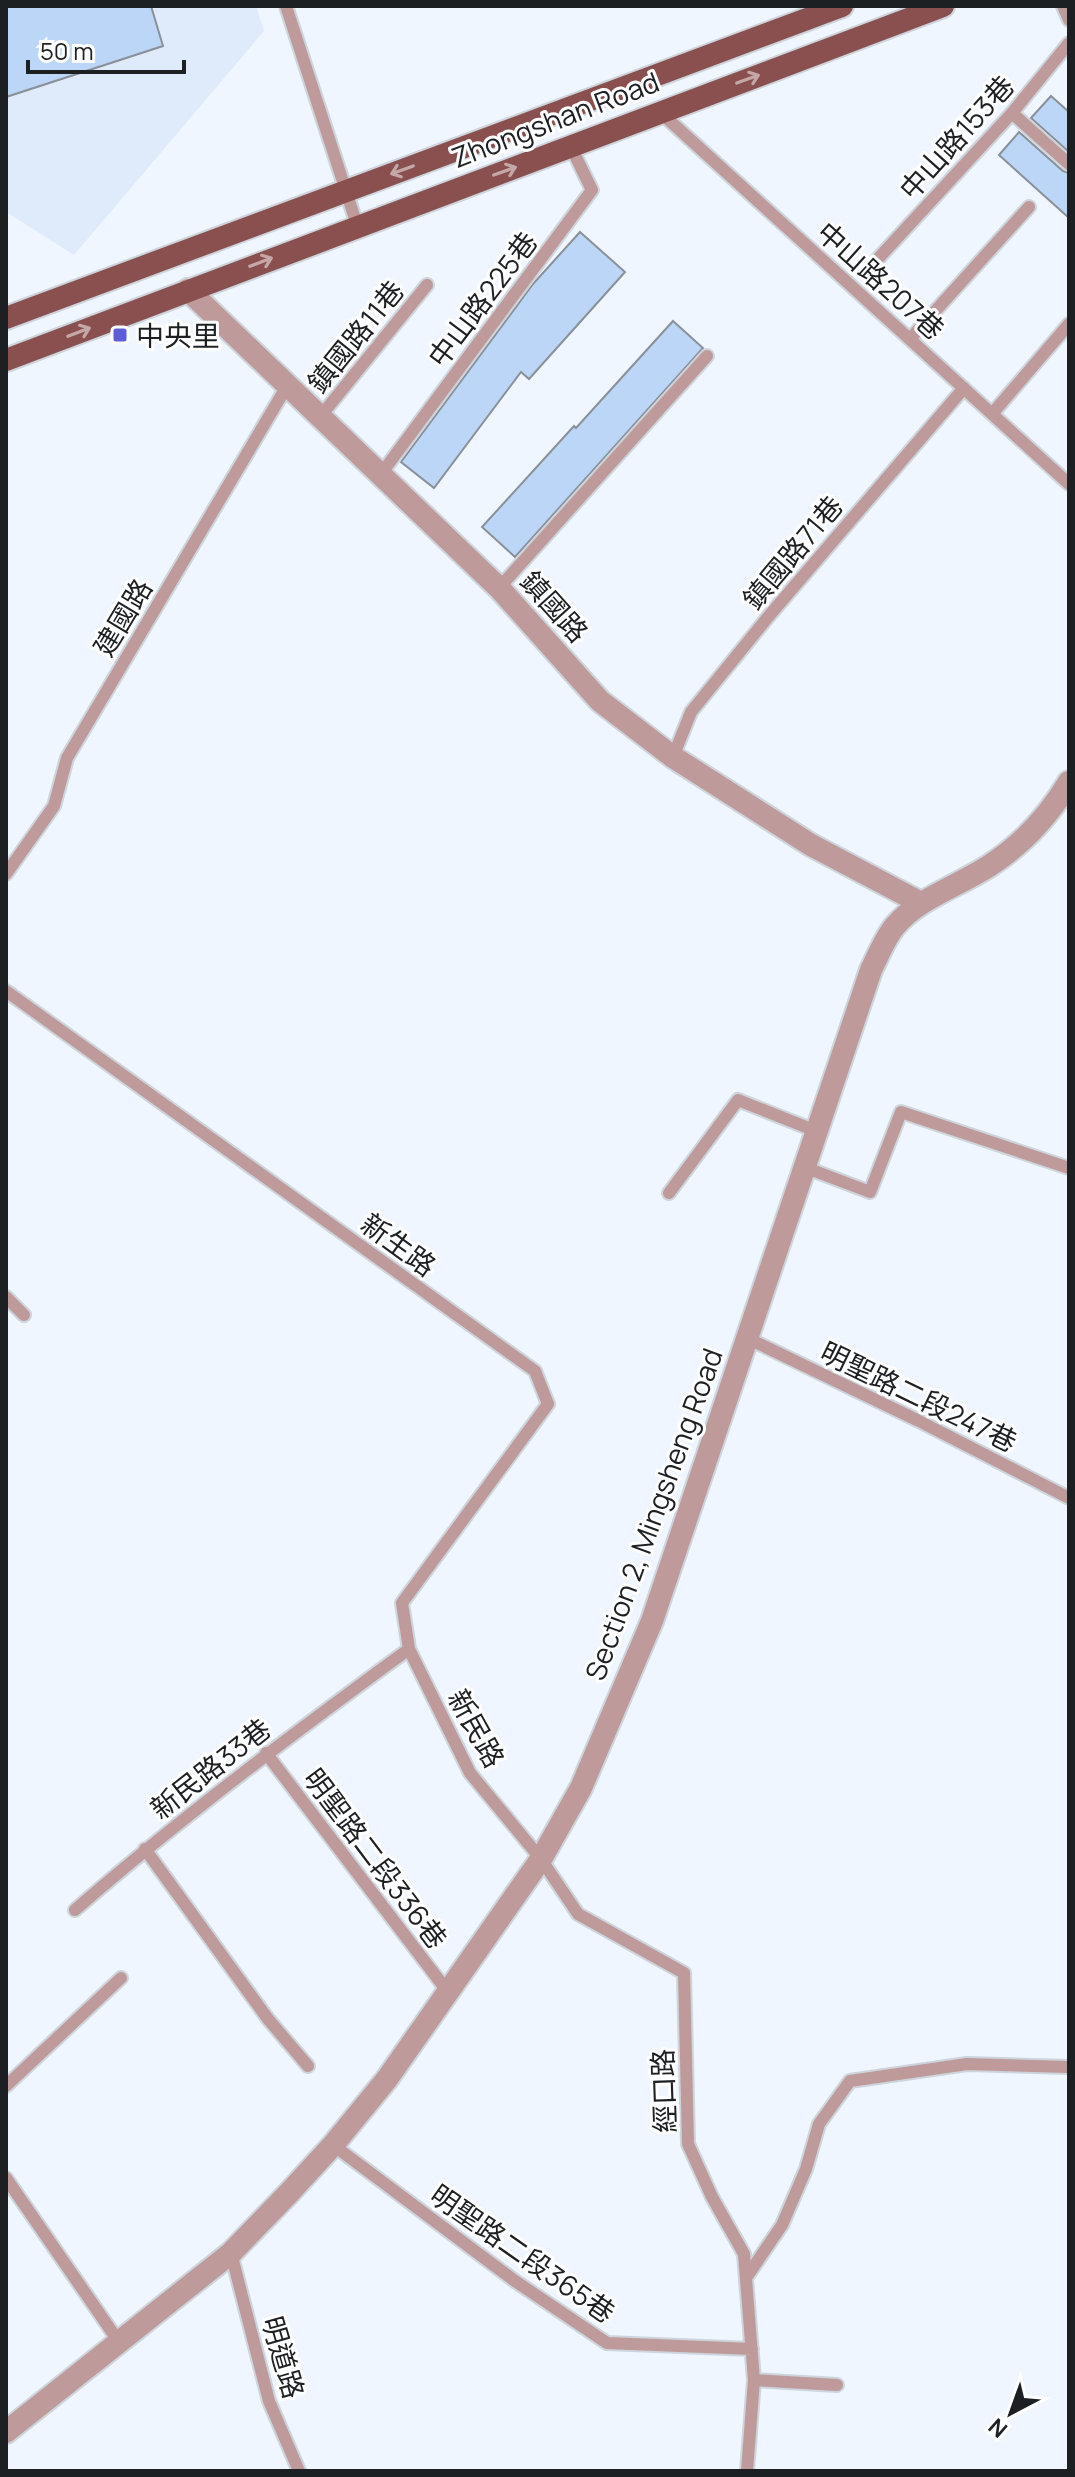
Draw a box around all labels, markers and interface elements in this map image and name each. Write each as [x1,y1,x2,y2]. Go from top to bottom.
scale bar [28,24,184,74]
text: 50 m [40,34,94,67]
street label: Zhongshan Road [446,62,664,176]
street label: 中山路153巷 [890,67,1022,207]
one-way arrow [735,71,760,85]
one-way arrow [492,163,517,177]
one-way arrow [390,164,414,178]
street label: 中山路207巷 [809,213,953,347]
street label: 中山路225巷 [419,224,545,374]
one-way arrow [248,254,273,268]
street label: 鎮國路11巷 [298,272,412,400]
place label: 中央里 [136,316,220,354]
one-way arrow [66,324,91,338]
marker: 中央里 [111,326,129,344]
street label: 鎮國路71巷 [733,487,851,617]
street label: 鎮國路 [513,562,597,650]
street label: 建國路 [84,571,160,663]
street label: 新生路 [354,1204,444,1284]
street label: 明聖路二段247巷 [815,1332,1023,1460]
street label: Section 2, Mingsheng Road [575,1343,731,1685]
street label: 新民路 [440,1682,514,1774]
street label: 新民路33巷 [142,1709,278,1827]
street label: 明聖路二段336巷 [296,1760,456,1956]
street label: 經口路 [643,2048,683,2134]
street label: 明聖路二段365巷 [423,2175,623,2331]
street label: 明道路 [254,2311,314,2403]
north arrow [971,2373,1051,2453]
text: N [982,2412,1014,2445]

